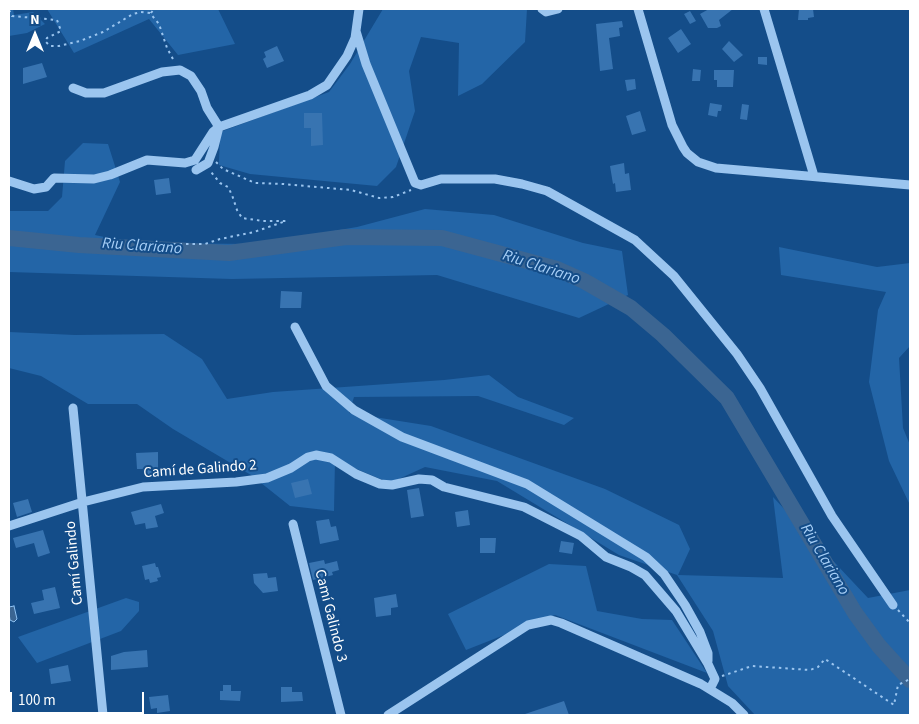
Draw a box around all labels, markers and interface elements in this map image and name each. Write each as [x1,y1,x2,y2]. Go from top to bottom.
north arrow [10,10,60,60]
text: N [30,10,40,30]
water label: Riu Clariano [101,235,183,259]
water label: Riu Clariano [500,247,582,289]
street label: Camí de Galindo 2 [143,457,257,483]
street label: Camí Galindo [62,520,88,606]
water label: Riu Clariano [795,521,853,599]
street label: Camí Galindo 3 [310,568,350,664]
scale bar [12,682,146,714]
text: 100 m [18,690,56,711]

